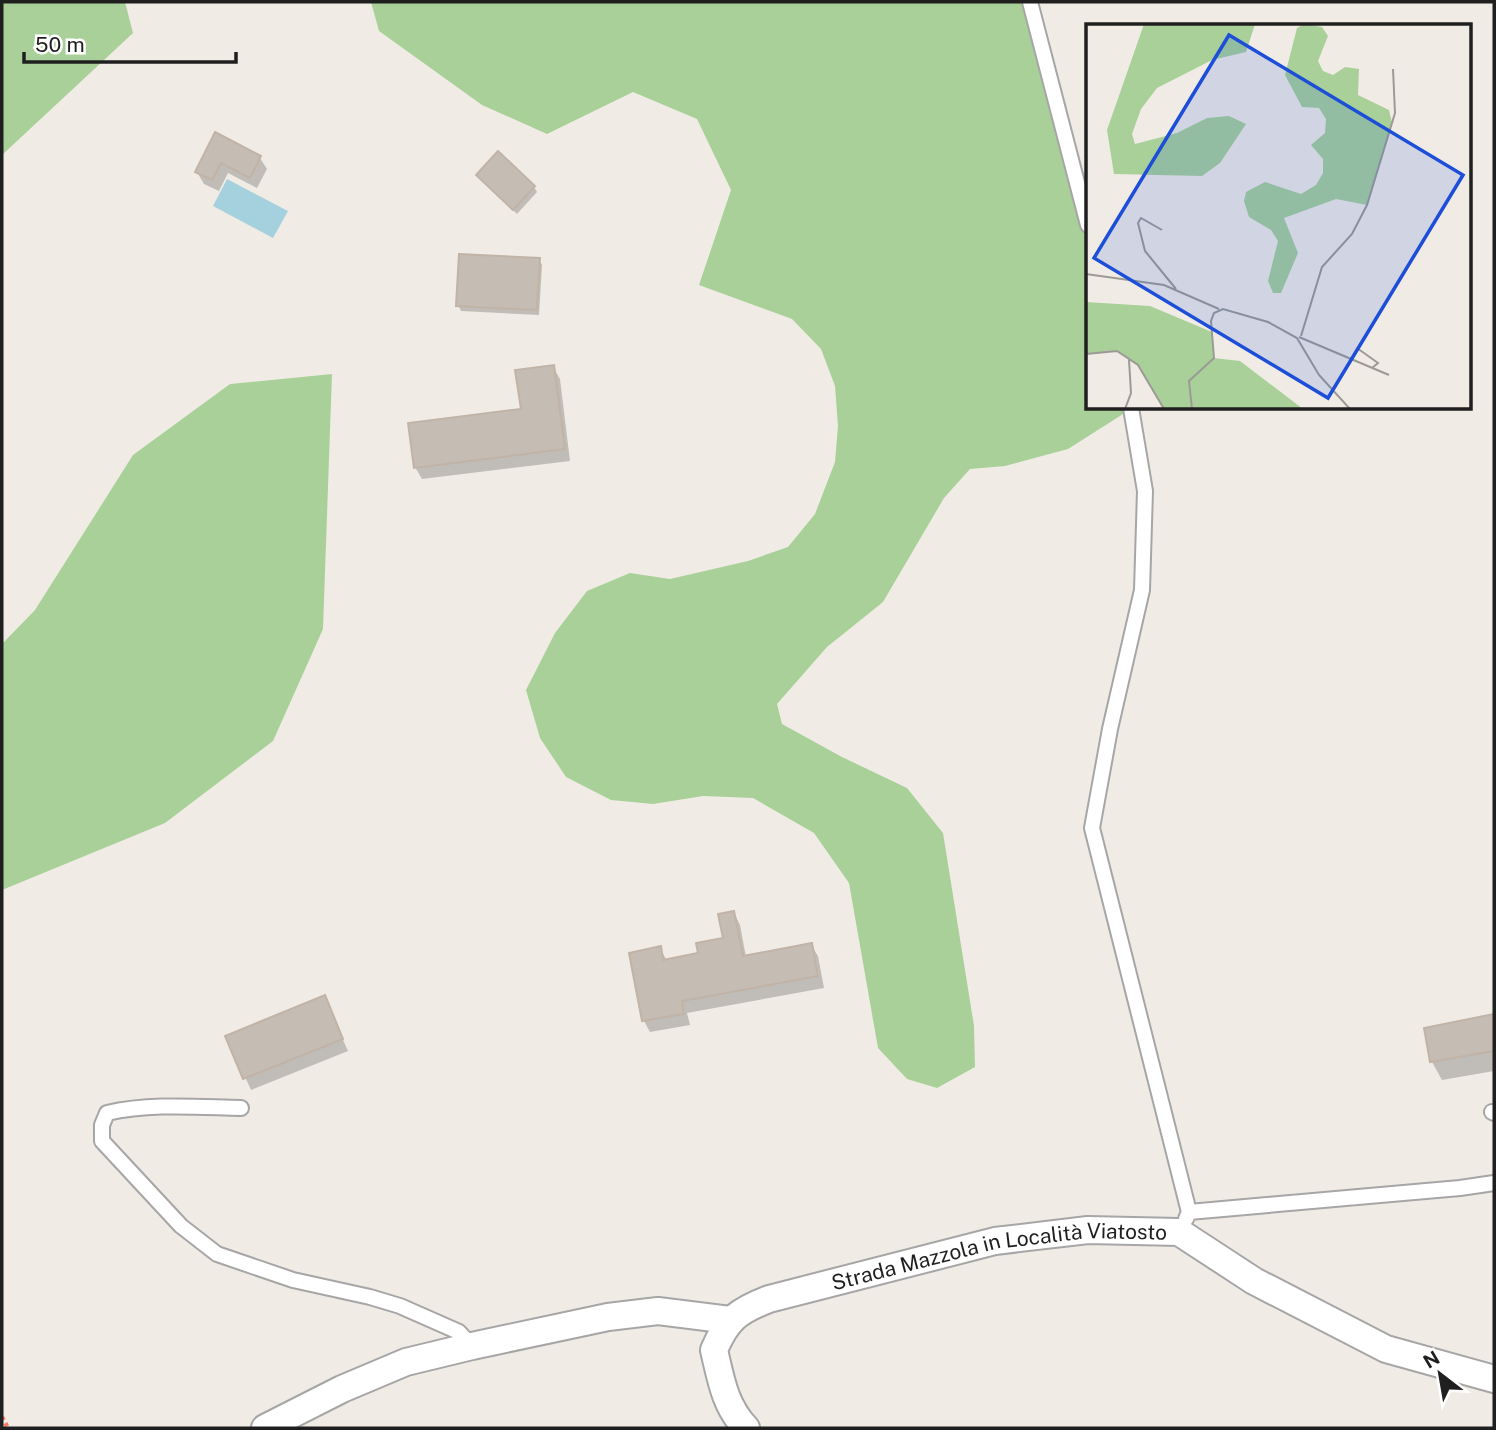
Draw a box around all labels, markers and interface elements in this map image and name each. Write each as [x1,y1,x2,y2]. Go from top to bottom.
scale bar [24,21,236,65]
inset map [1086,24,1472,410]
text: 50 m [35,32,85,57]
street label: Strada Mazzola in Località Viatosto [829,1217,1167,1295]
north arrow [1405,1339,1475,1409]
text: N [1419,1346,1443,1373]

